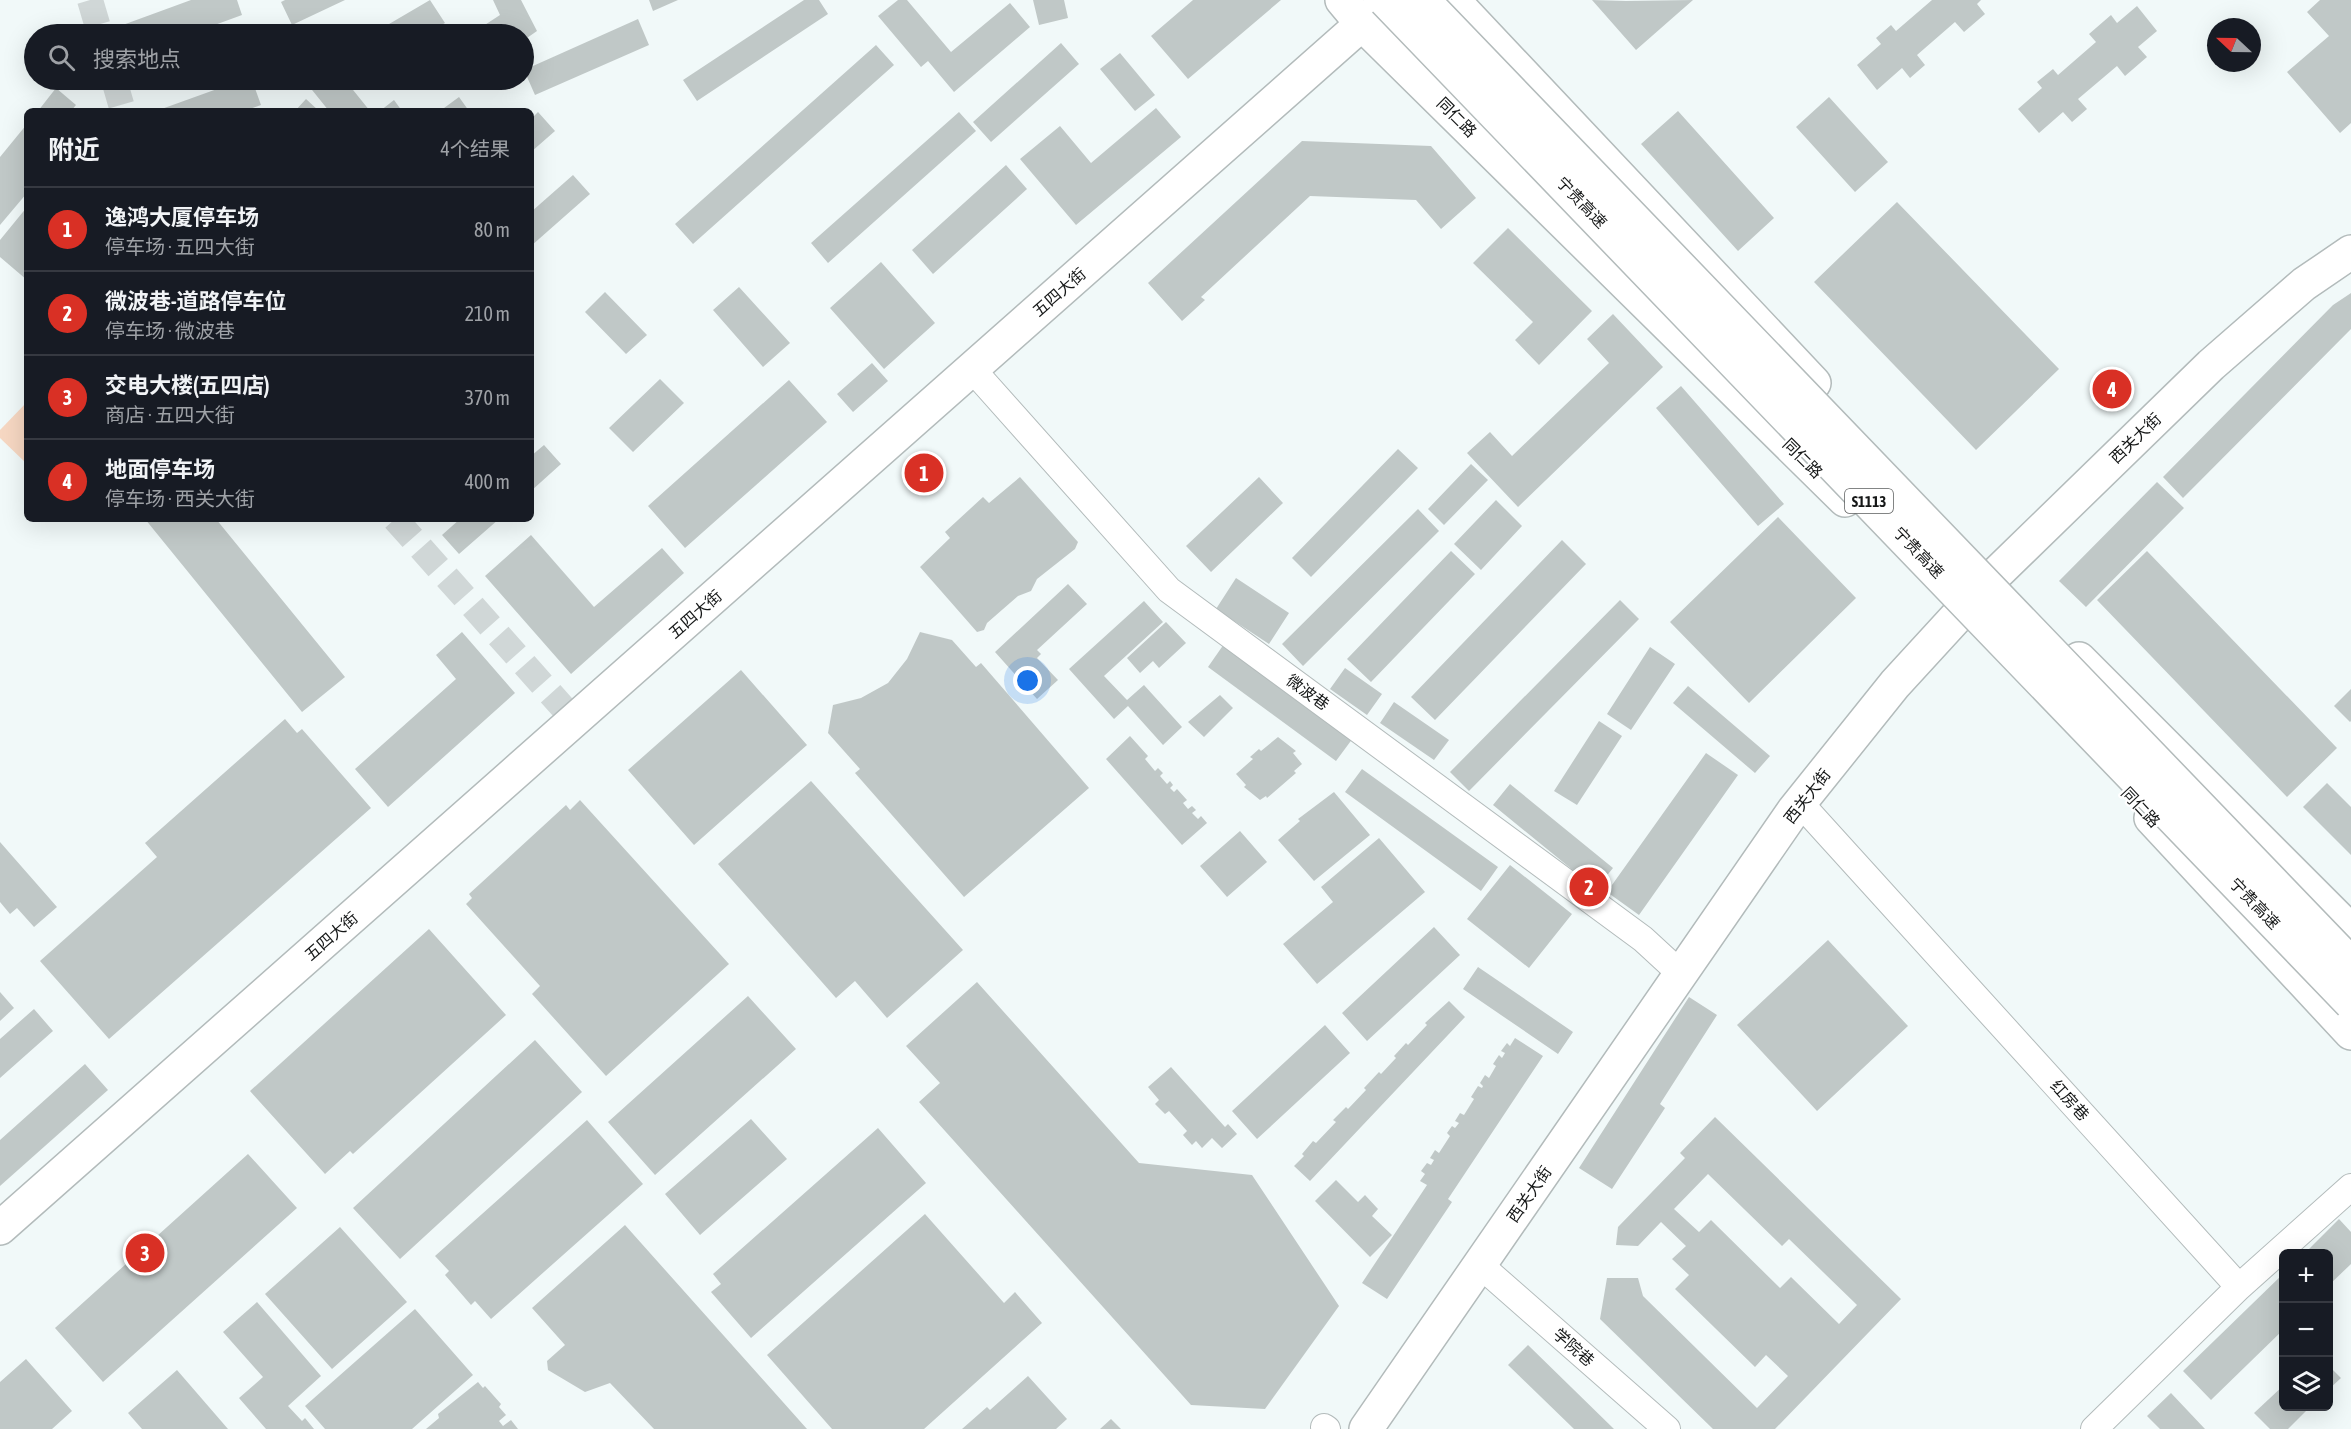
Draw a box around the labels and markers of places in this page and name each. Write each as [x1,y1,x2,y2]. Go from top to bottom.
pin: 4 [2092,366,2132,412]
pin: 1 [904,450,944,496]
pin: 2 [1570,864,1608,910]
pin: 3 [126,1230,164,1276]

